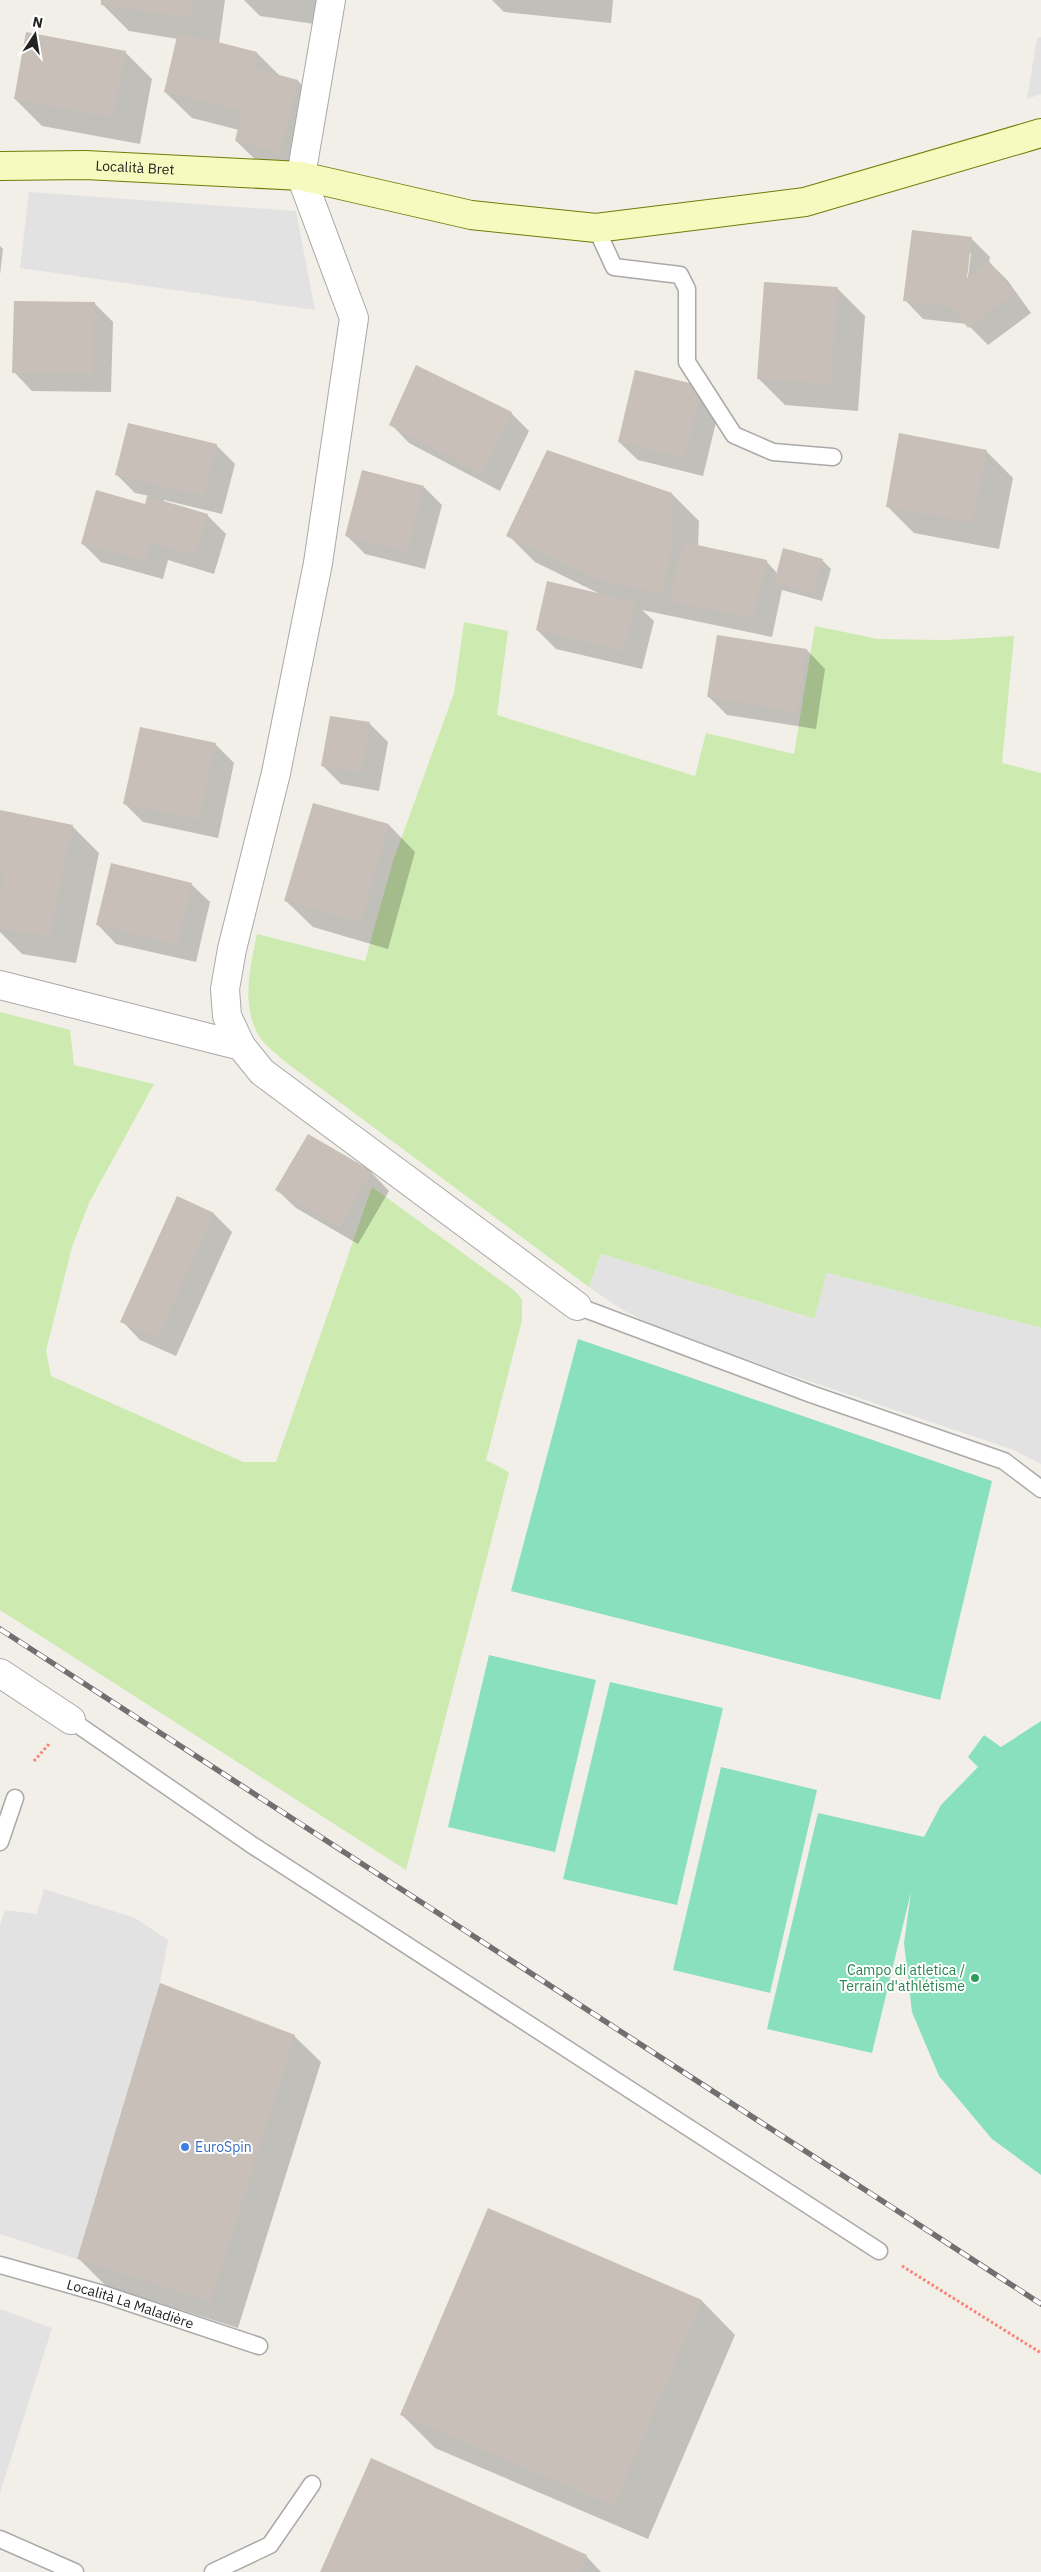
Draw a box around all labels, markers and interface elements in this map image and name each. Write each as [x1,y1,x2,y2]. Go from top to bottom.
north arrow [10,10,60,60]
text: N [31,12,45,32]
street label: Località Bret [95,157,175,179]
place label: Campo di atletica / Terrain d'athlétisme [839,1961,965,1995]
marker: Campo di atletica / Terrain d'athlétisme [969,1972,981,1984]
place label: EuroSpin [195,2138,252,2156]
marker: EuroSpin [179,2141,191,2153]
street label: Località La Maladière [65,2275,196,2333]

